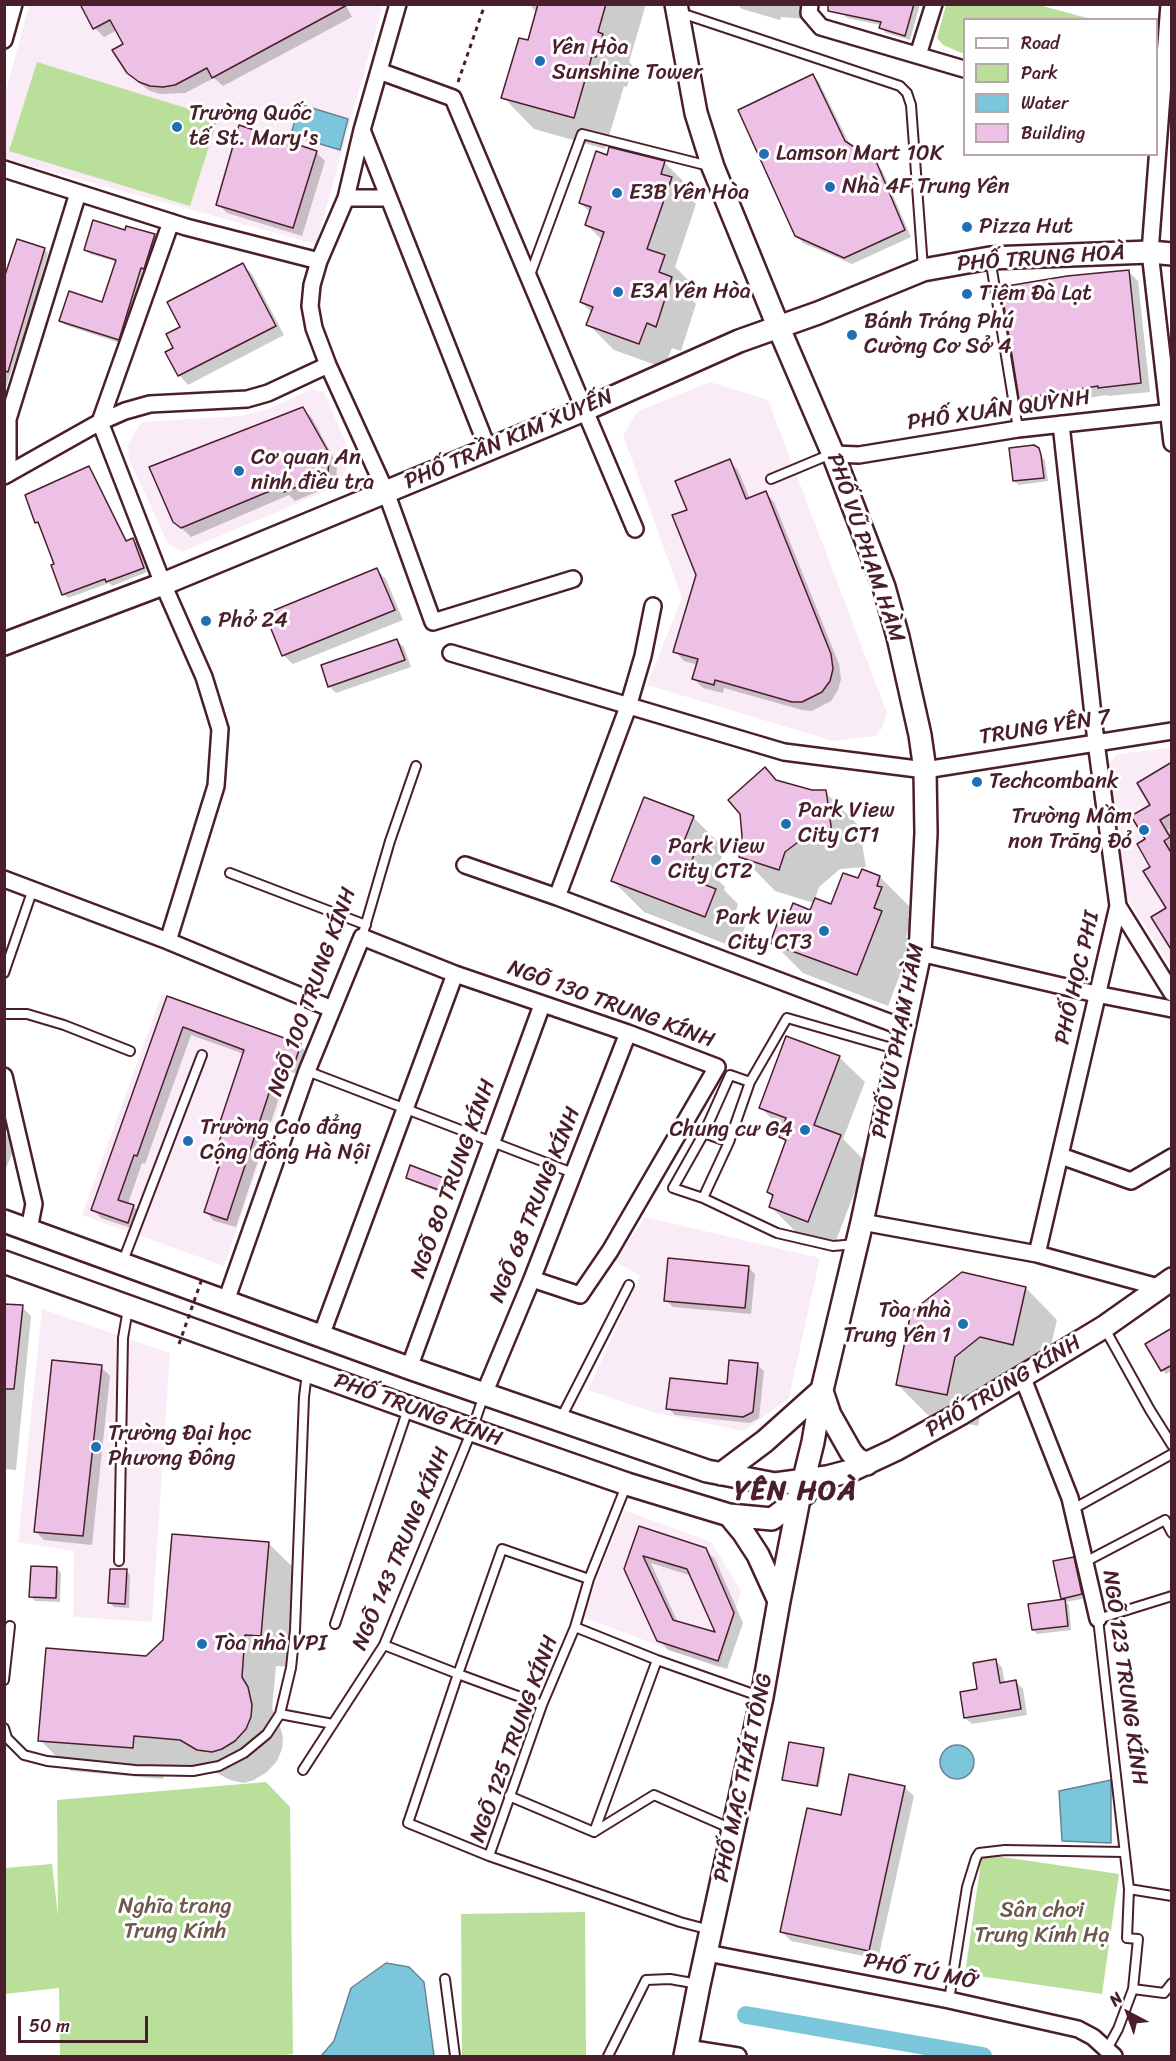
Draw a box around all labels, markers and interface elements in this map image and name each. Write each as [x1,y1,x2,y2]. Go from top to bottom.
legend [963,18,1158,156]
text: Road [1021,27,1060,59]
place label: Yên Hòa Sunshine Tower [552,35,702,86]
marker: Yên Hòa Sunshine Tower [533,54,547,68]
text: Park [1021,57,1058,89]
text: Water [1021,87,1068,119]
place label: Trường Quốc tế St. Mary's [189,101,318,152]
text: Building [1021,117,1085,149]
marker: Trường Quốc tế St. Mary's [170,120,184,134]
place label: Lamson Mart 10K [776,141,943,167]
marker: Lamson Mart 10K [757,147,771,161]
place label: Nhà 4F Trung Yên [842,174,1010,200]
place label: E3B Yên Hòa [629,180,749,206]
marker: Nhà 4F Trung Yên [823,180,837,194]
marker: E3B Yên Hòa [610,186,624,200]
place label: Pizza Hut [979,214,1073,240]
marker: Pizza Hut [960,220,974,234]
street label: PHỐ TRUNG HOÀ [956,240,1126,278]
place label: E3A Yên Hòa [630,279,751,305]
place label: Tiệm Đà Lạt [979,281,1092,307]
marker: E3A Yên Hòa [611,285,625,299]
marker: Tiệm Đà Lạt [960,287,974,301]
place label: Bánh Tráng Phú Cường Cơ Sở 4 [864,309,1014,360]
marker: Bánh Tráng Phú Cường Cơ Sở 4 [845,328,859,342]
street label: PHỐ TRẦN KIM XUYẾN [401,384,617,496]
street label: PHỐ XUÂN QUỲNH [906,385,1092,437]
place label: Cơ quan An ninh điều tra [251,445,374,496]
street label: PHỐ VŨ PHẠM HÀM [820,450,910,646]
marker: Cơ quan An ninh điều tra [232,464,246,478]
place label: Phở 24 [218,608,288,634]
marker: Phở 24 [199,614,213,628]
street label: TRUNG YÊN 7 [978,705,1112,751]
place label: Techcombank [989,769,1119,795]
marker: Techcombank [970,775,984,789]
place label: Park View City CT1 [798,798,894,849]
place label: Trường Mầm non Trăng Đỏ [1008,804,1132,855]
marker: Park View City CT1 [779,817,793,831]
marker: Trường Mầm non Trăng Đỏ [1137,823,1151,837]
place label: Park View City CT2 [668,834,764,885]
marker: Park View City CT2 [649,853,663,867]
street label: NGÕ 100 TRUNG KÍNH [263,884,363,1100]
place label: Park View City CT3 [716,905,812,956]
street label: PHỐ HỌC PHI [1050,909,1106,1047]
marker: Park View City CT3 [817,924,831,938]
street label: PHỐ VŨ PHẠM HÀM [867,941,931,1141]
street label: NGÕ 130 TRUNG KÍNH [504,955,718,1055]
street label: NGÕ 80 TRUNG KÍNH [406,1076,502,1282]
street label: NGÕ 68 TRUNG KÍNH [485,1103,587,1307]
place label: Trường Cao đẳng Cộng đồng Hà Nội [200,1115,370,1166]
place label: Chung cư G4 [669,1117,793,1143]
marker: Chung cư G4 [798,1123,812,1137]
marker: Trường Cao đẳng Cộng đồng Hà Nội [181,1134,195,1148]
place label: Tòa nhà Trung Yên 1 [843,1298,951,1350]
marker: Tòa nhà Trung Yên 1 [956,1317,970,1331]
street label: PHỐ TRUNG KÍNH [921,1330,1087,1444]
street label: PHỐ TRUNG KÍNH [330,1368,506,1454]
place label: Trường Đại học Phương Đông [108,1421,252,1472]
marker: Trường Đại học Phương Đông [89,1440,103,1454]
street label: NGÕ 143 TRUNG KÍNH [347,1443,457,1655]
district label: YÊN HOÀ [734,1475,858,1509]
street label: NGÕ 123 TRUNG KÍNH [1096,1569,1152,1787]
place label: Tòa nhà VPI [214,1631,327,1657]
street label: NGÕ 125 TRUNG KÍNH [465,1632,565,1846]
marker: Tòa nhà VPI [195,1637,209,1651]
street label: PHỐ MẠC THÁI TÔNG [709,1671,779,1885]
park label: Nghĩa trang Trung Kính [118,1894,232,1946]
park label: Sân chơi Trung Kính Hạ [975,1898,1109,1950]
street label: PHỐ TÚ MỠ [861,1948,979,1996]
north arrow [1098,1983,1158,2043]
text: N [1102,1984,1130,2014]
scale bar [21,2004,152,2042]
text: 50 m [29,2010,70,2042]

